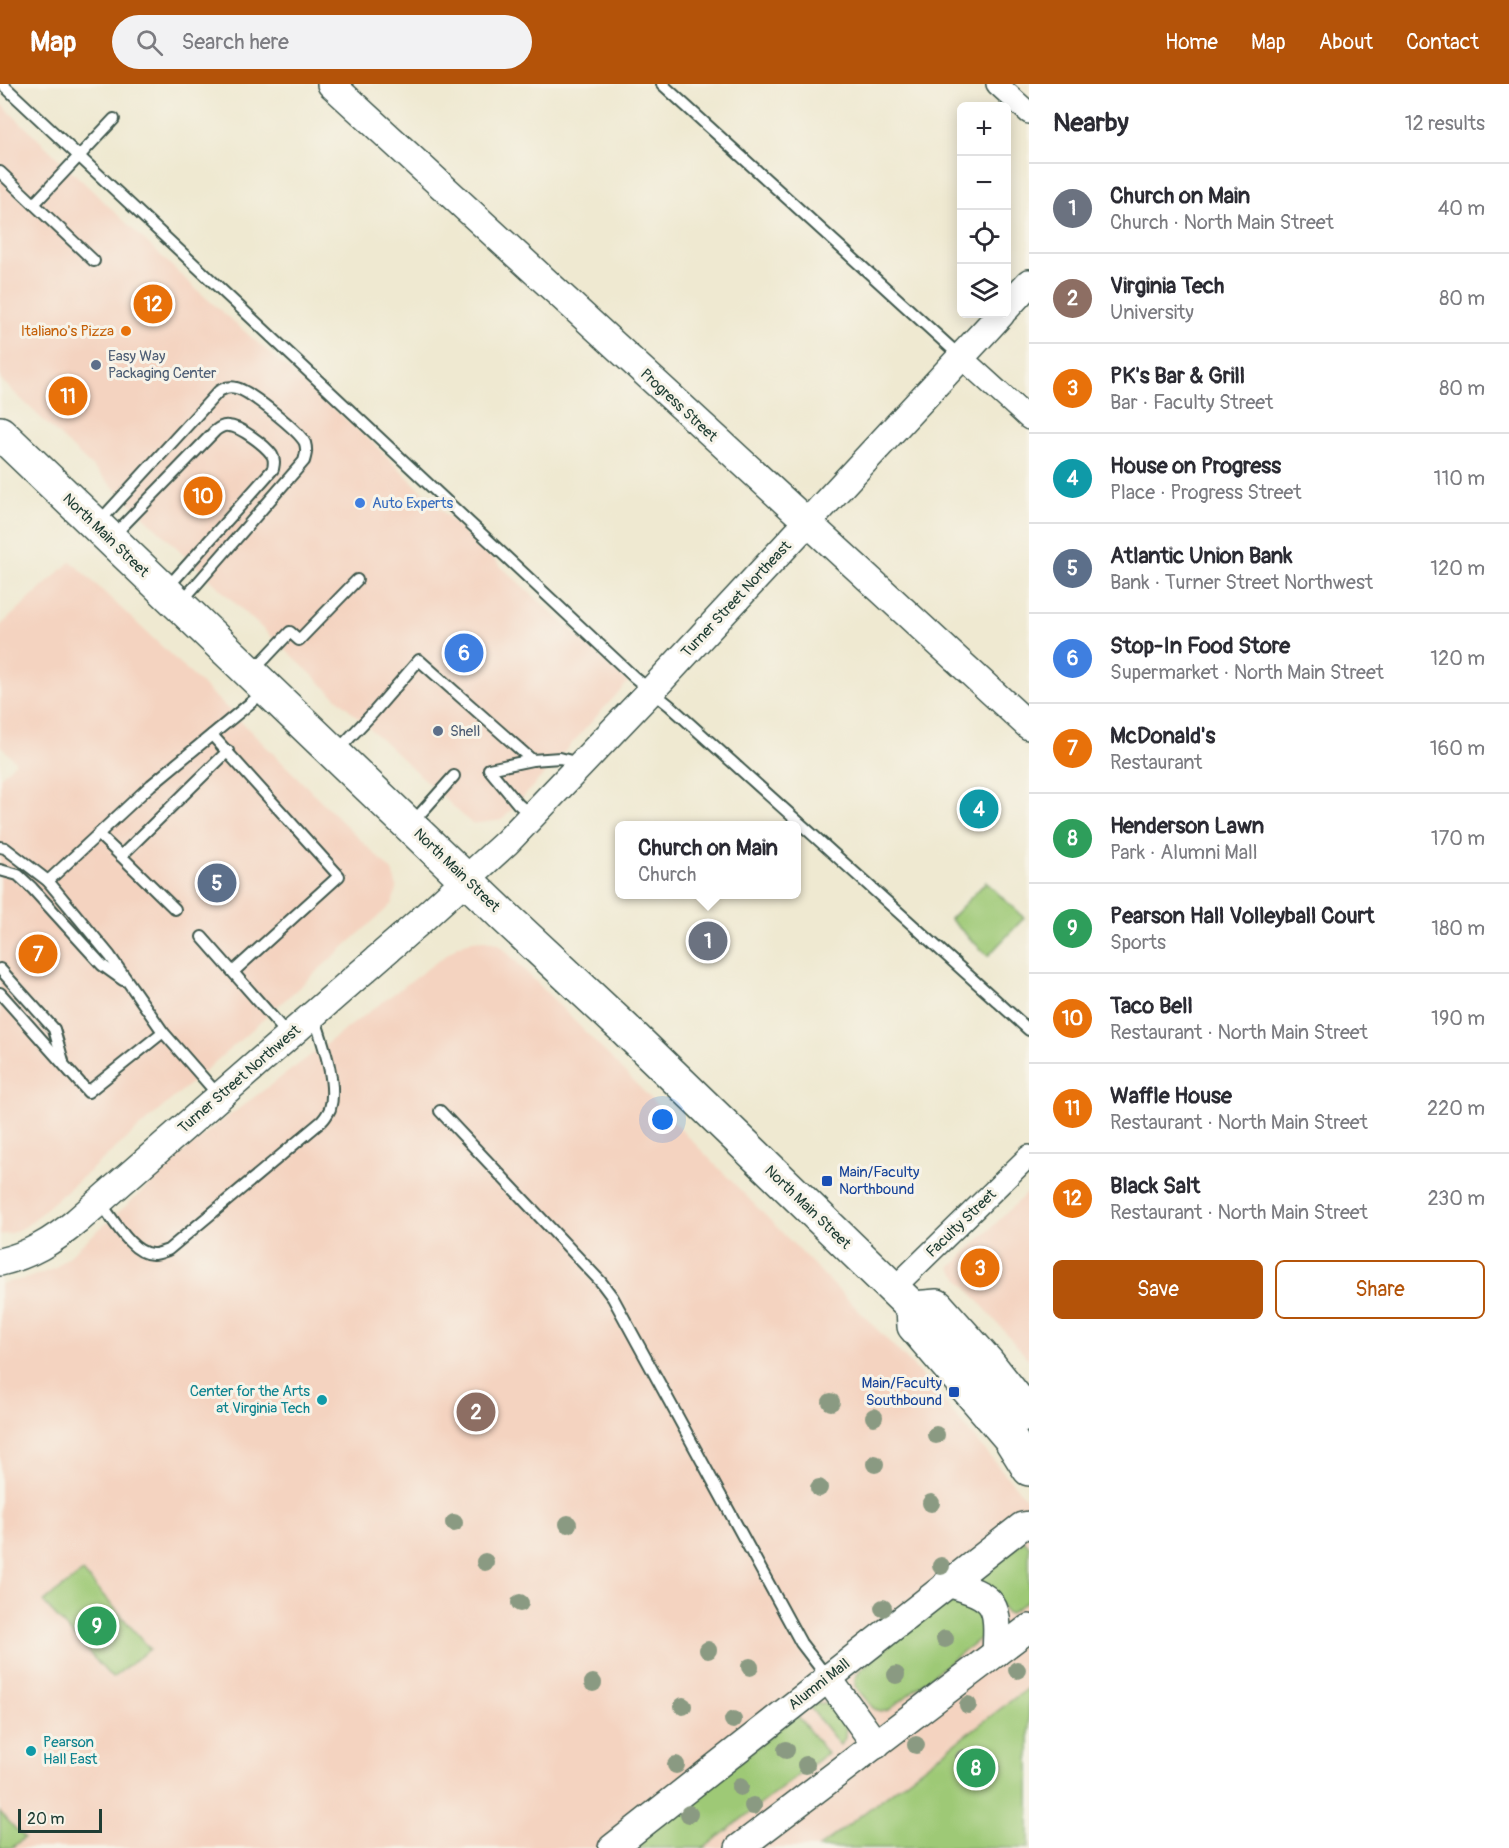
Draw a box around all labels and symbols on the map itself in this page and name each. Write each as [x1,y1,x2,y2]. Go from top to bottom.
pin: 12 [134,282,172,326]
place label: Italiano's Pizza [21,322,114,341]
marker: Italiano's Pizza [119,324,133,338]
place label: Easy Way Packaging Center [108,347,217,383]
marker: Easy Way Packaging Center [89,358,103,372]
street label: Progress Street [636,365,722,447]
pin: 11 [48,374,88,418]
pin: 10 [184,474,222,518]
street label: North Main Street [59,489,153,582]
place label: Auto Experts [372,494,453,513]
marker: Auto Experts [353,496,367,510]
street label: Turner Street Northeast [677,536,796,662]
pin: 6 [444,630,484,676]
place label: Shell [450,722,480,741]
marker: Shell [431,724,445,738]
pin: 4 [960,786,998,832]
street label: North Main Street [410,824,504,917]
pin: 5 [198,860,236,906]
pin: 1 [688,918,728,964]
pin: 7 [18,932,57,976]
street label: Turner Street Northwest [174,1020,305,1138]
your location [648,1105,677,1134]
street label: North Main Street [761,1161,855,1254]
place label: Main/Faculty Northbound [839,1163,920,1199]
marker: Main/Faculty Northbound [820,1174,834,1188]
street label: Faculty Street [922,1185,1001,1262]
pin: 3 [960,1246,1000,1290]
place label: Main/Faculty Southbound [862,1374,943,1410]
place label: Center for the Arts at Virginia Tech [190,1382,310,1418]
marker: Main/Faculty Southbound [947,1385,961,1399]
pin: 2 [456,1390,496,1434]
marker: Center for the Arts at Virginia Tech [315,1393,329,1407]
pin: 9 [78,1604,116,1648]
street label: Alumni Mall [785,1654,854,1714]
place label: Pearson Hall East [43,1733,98,1769]
marker: Pearson Hall East [24,1744,38,1758]
pin: 8 [956,1746,996,1790]
scale bar [18,1806,102,1834]

